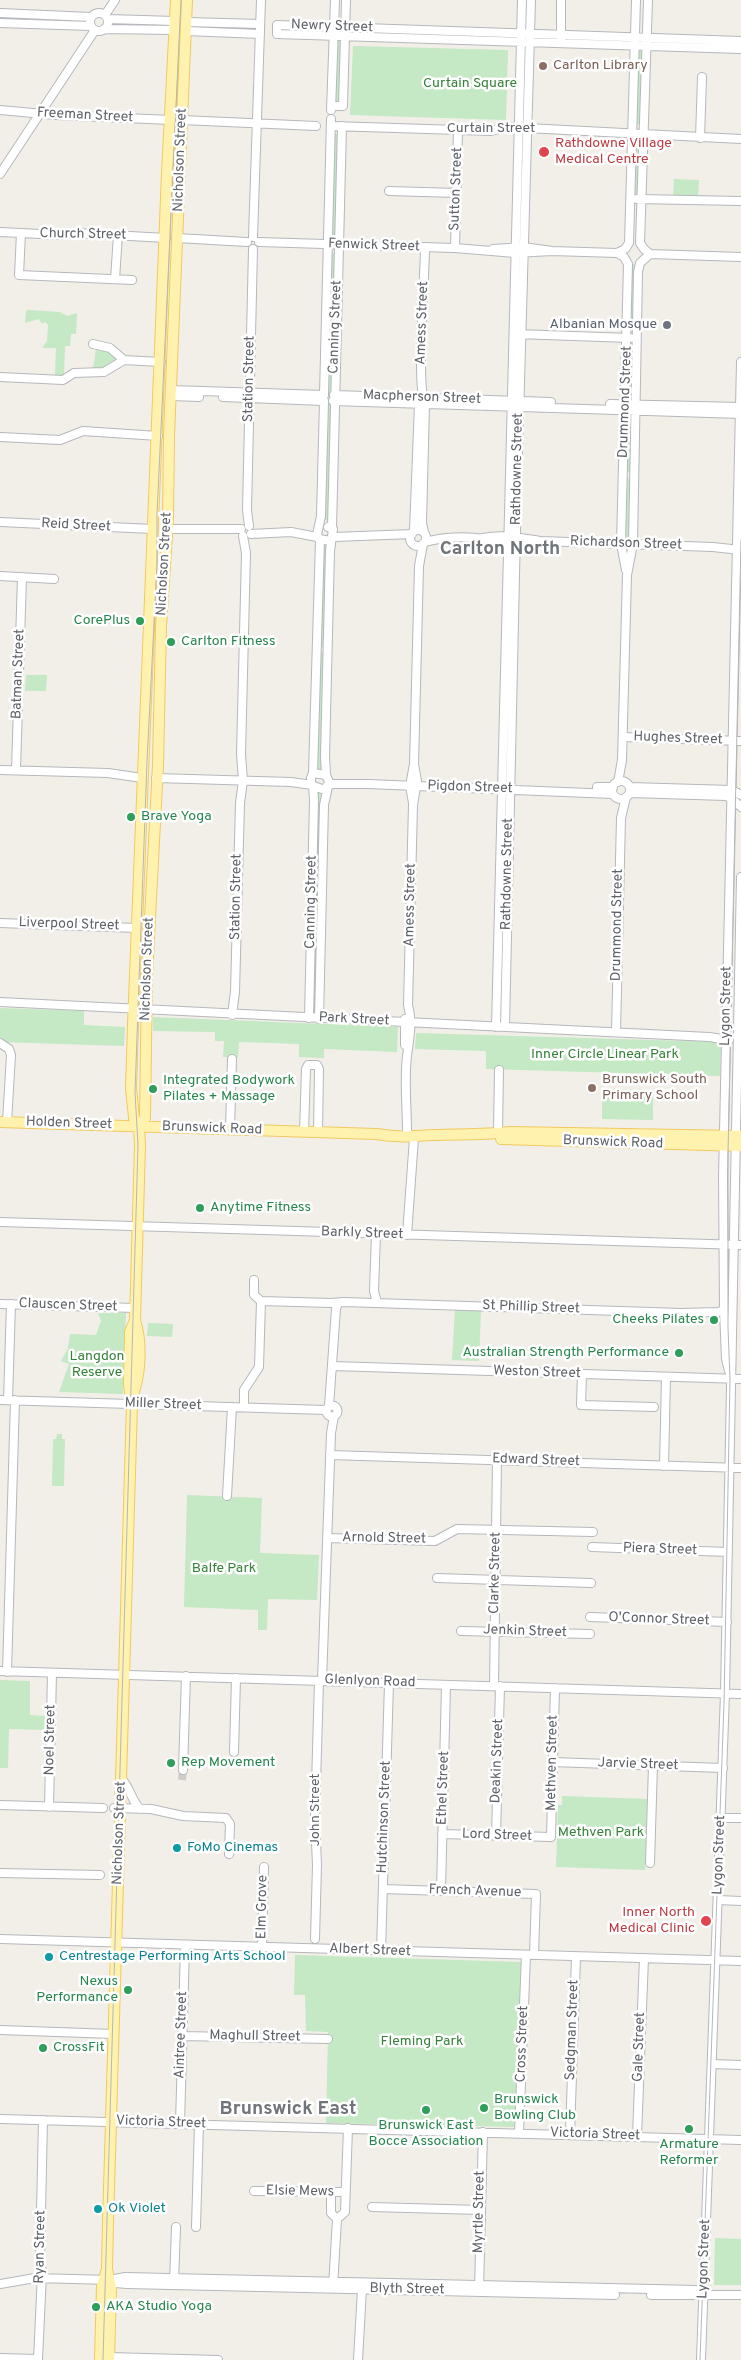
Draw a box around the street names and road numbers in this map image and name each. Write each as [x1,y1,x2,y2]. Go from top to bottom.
street label: Newry Street [291,17,373,37]
street label: Freeman Street [36,105,134,127]
street label: Nicholson Street [171,108,191,212]
street label: Curtain Street [447,121,535,137]
street label: Sutton Street [447,147,467,231]
street label: Church Street [39,226,127,244]
street label: Fenwick Street [328,236,420,256]
street label: Canning Street [326,280,346,374]
street label: Amess Street [413,281,433,365]
street label: Station Street [241,336,259,422]
street label: Drummond Street [616,345,636,459]
street label: Macpherson Street [363,388,481,408]
street label: Rathdowne Street [509,413,527,525]
street label: Nicholson Street [154,512,176,616]
street label: Reid Street [41,516,111,536]
street label: Richardson Street [570,534,682,554]
street label: Batman Street [9,629,29,719]
street label: Hughes Street [633,729,723,749]
street label: Pigdon Street [427,778,513,798]
street label: Rathdowne Street [499,818,517,930]
street label: Station Street [228,854,246,940]
street label: Canning Street [303,855,321,949]
street label: Amess Street [402,863,420,947]
street label: Drummond Street [609,869,627,981]
street label: Liverpool Street [18,915,120,935]
street label: Nicholson Street [138,917,158,1021]
street label: Lygon Street [718,966,736,1046]
street label: Park Street [318,1010,390,1030]
street label: Holden Street [25,1114,113,1134]
street label: Brunswick Road [161,1119,263,1139]
street label: Brunswick Road [562,1133,664,1153]
street label: Barkly Street [320,1224,404,1244]
street label: Clauscen Street [18,1296,118,1316]
street label: St Phillip Street [482,1298,580,1318]
street label: Weston Street [493,1363,581,1383]
street label: Miller Street [124,1395,202,1415]
street label: Edward Street [492,1451,580,1471]
street label: Arnold Street [342,1530,426,1548]
street label: Clarke Street [487,1532,505,1614]
street label: Piera Street [623,1540,697,1560]
street label: O'Connor Street [608,1610,710,1630]
street label: Jenkin Street [483,1622,567,1642]
street label: Glenlyon Road [324,1672,416,1692]
street label: Noel Street [42,1704,60,1776]
street label: Methven Street [544,1715,562,1811]
street label: Deakin Street [488,1718,508,1804]
street label: Ethel Street [434,1751,454,1825]
street label: Jarvie Street [597,1755,679,1775]
street label: Hutchinson Street [375,1760,395,1874]
street label: John Street [308,1773,324,1847]
street label: Nicholson Street [110,1781,130,1885]
street label: Lygon Street [710,1815,730,1895]
street label: Lord Street [462,1826,532,1846]
street label: Elm Grove [254,1875,272,1939]
street label: French Avenue [428,1882,522,1902]
street label: Albert Street [329,1941,411,1961]
street label: Sedgman Street [563,1979,583,2081]
street label: Aintree Street [172,1991,192,2079]
street label: Cross Street [513,2005,533,2083]
street label: Gale Street [630,2012,650,2082]
street label: Maghull Street [209,2028,301,2046]
street label: Victoria Street [115,2113,207,2133]
street label: Victoria Street [549,2125,641,2145]
street label: Myrtle Street [471,2171,489,2253]
street label: Elsie Mews [266,2183,334,2201]
street label: Ryan Street [32,2210,50,2284]
street label: Lygon Street [695,2219,715,2299]
street label: Blyth Street [369,2281,445,2299]

